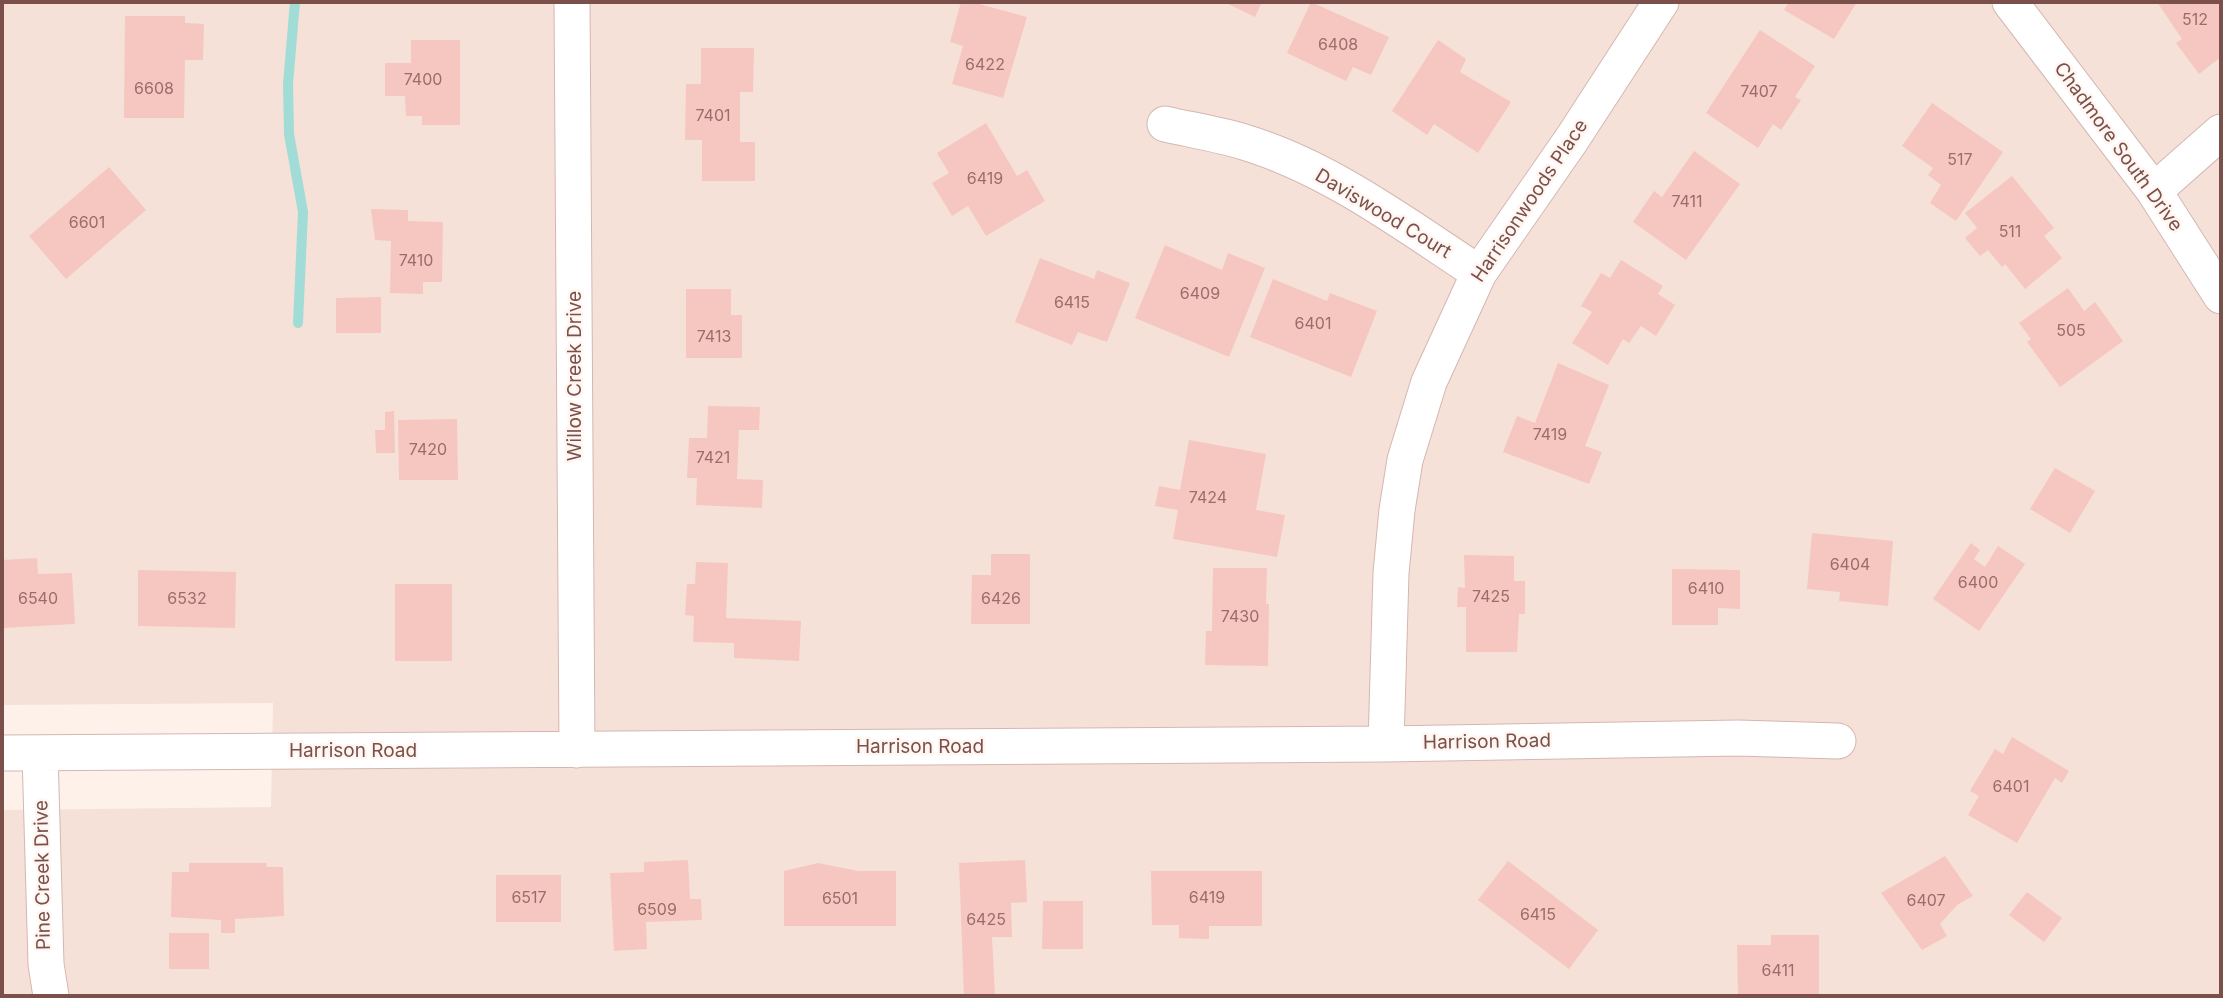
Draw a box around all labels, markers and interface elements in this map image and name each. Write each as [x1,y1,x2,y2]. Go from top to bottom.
house number: 512 [2182,10,2208,30]
house number: 6408 [1318,35,1358,55]
house number: 6422 [965,55,1005,75]
street label: Chadmore South Drive [2049,58,2187,236]
house number: 7400 [404,70,442,90]
house number: 6608 [134,79,174,99]
house number: 7407 [1740,82,1778,102]
house number: 7401 [695,106,731,126]
street label: Harrisonwoods Place [1467,115,1593,287]
house number: 517 [1947,150,1973,170]
street label: Daviswood Court [1311,164,1455,264]
house number: 6419 [967,169,1003,189]
house number: 7411 [1671,192,1703,212]
house number: 6601 [69,213,105,233]
house number: 511 [1999,222,2021,242]
house number: 7410 [399,251,433,271]
house number: 6409 [1180,284,1220,304]
street label: Willow Creek Drive [564,291,586,461]
house number: 6415 [1054,293,1090,313]
house number: 6401 [1295,314,1331,334]
house number: 505 [2056,321,2086,341]
house number: 7413 [697,327,731,347]
house number: 7419 [1533,425,1567,445]
house number: 7420 [409,440,447,460]
house number: 7421 [696,448,730,468]
house number: 7424 [1189,488,1227,508]
house number: 6404 [1830,555,1870,575]
house number: 6400 [1958,573,1998,593]
house number: 6410 [1688,579,1724,599]
house number: 7425 [1472,587,1510,607]
house number: 6540 [18,589,58,609]
house number: 6532 [167,589,207,609]
house number: 6426 [981,589,1021,609]
house number: 7430 [1221,607,1259,627]
street label: Harrison Road [1423,729,1551,755]
street label: Harrison Road [856,736,984,758]
street label: Harrison Road [289,740,417,762]
house number: 6401 [1993,777,2029,797]
street label: Pine Creek Drive [30,800,56,950]
house number: 6517 [511,888,547,908]
house number: 6419 [1189,888,1225,908]
house number: 6501 [822,889,858,909]
house number: 6407 [1906,891,1946,911]
house number: 6509 [637,900,677,920]
house number: 6415 [1520,905,1556,925]
house number: 6425 [966,910,1006,930]
house number: 6411 [1762,961,1794,981]

